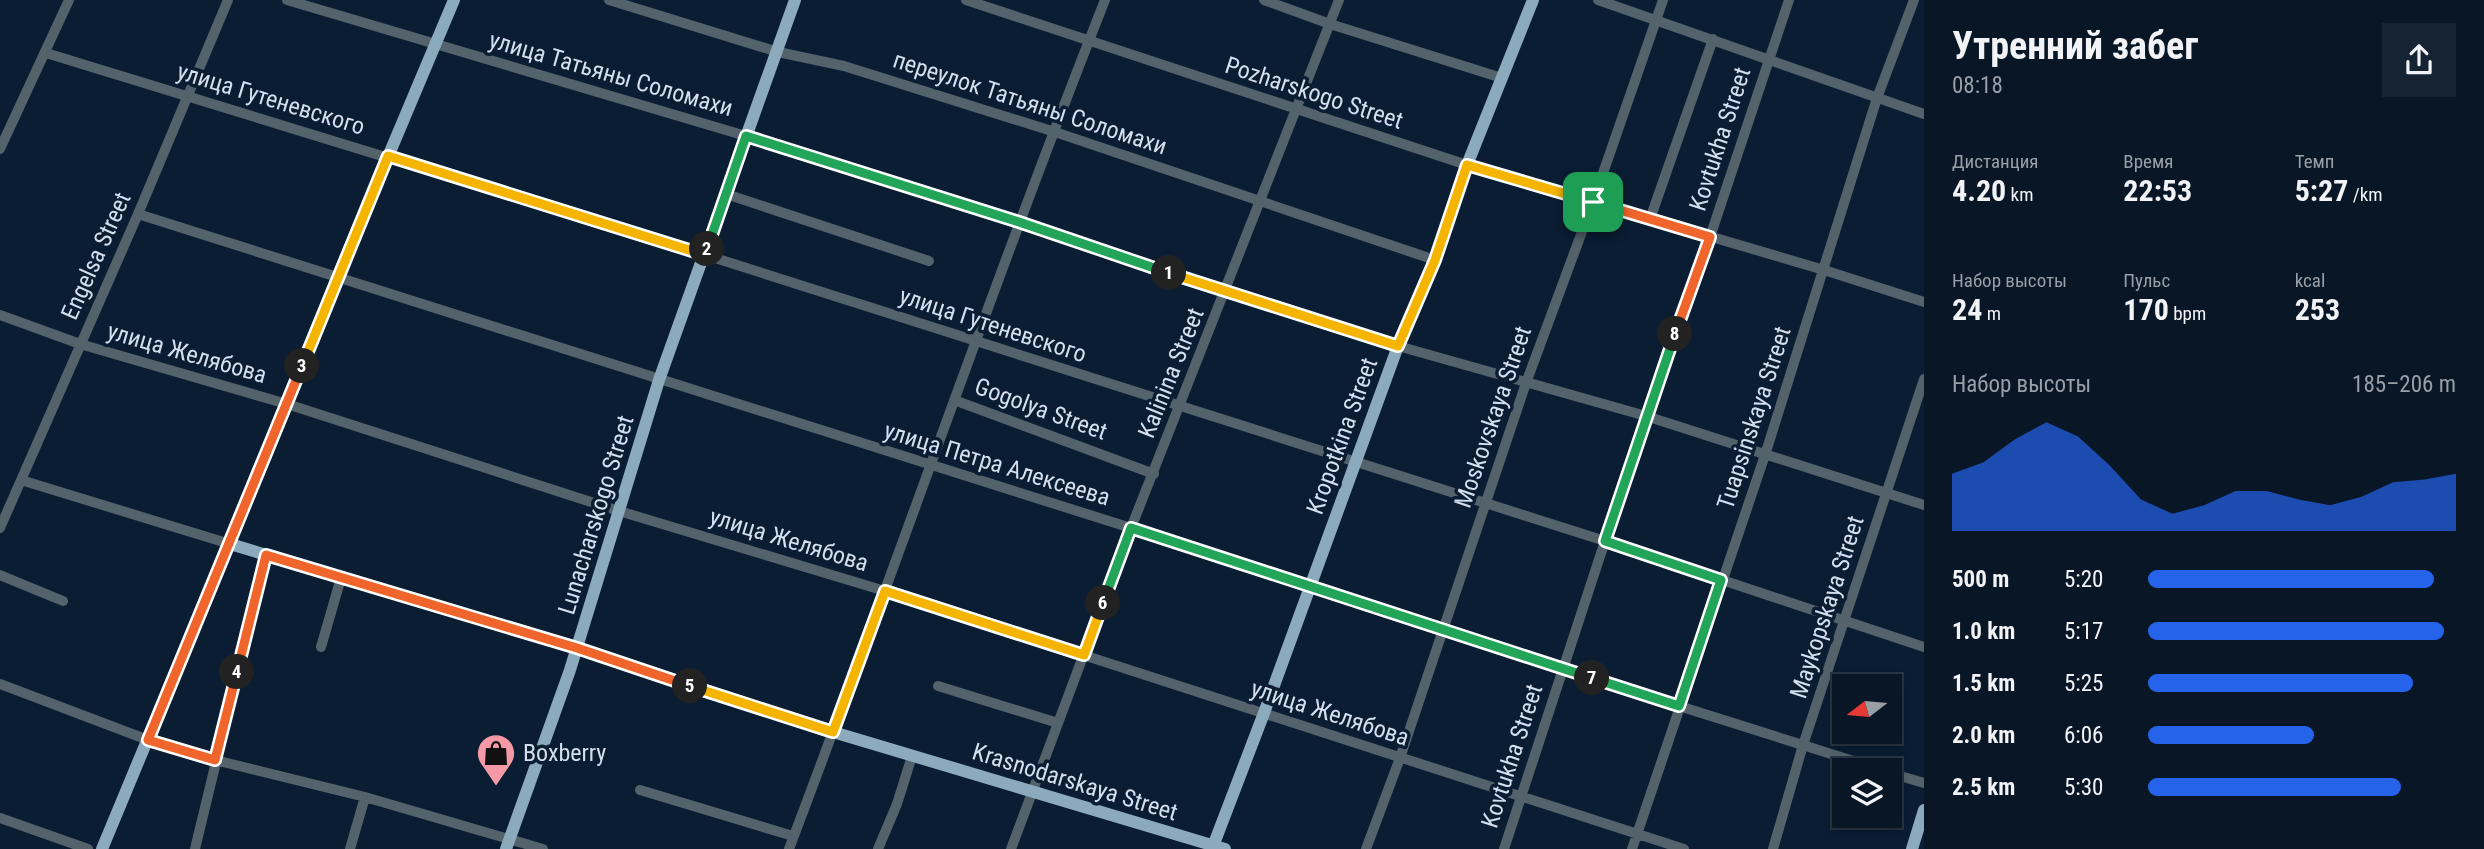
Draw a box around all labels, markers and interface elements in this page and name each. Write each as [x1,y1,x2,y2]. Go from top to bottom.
button: share [2382,23,2456,97]
text: Утренний забег [1952,24,2198,68]
street label: улица Татьяны Соломахи [486,26,736,122]
street label: переулок Татьяны Соломахи [890,45,1170,161]
street label: Pozharskogo Street [1222,51,1406,135]
street label: улица Гутеневского [174,57,368,141]
street label: Kovtukha Street [1684,64,1756,214]
text: 08:18 [1952,72,2003,99]
text: Дистанция [1952,150,2039,173]
text: Время [2123,150,2173,173]
text: Темп [2295,150,2334,173]
pin [1563,172,1623,232]
text: 4.20 [1952,173,2006,208]
text: 22:53 [2123,173,2192,208]
text: 5:27 [2295,173,2348,208]
icon: arrive [1574,183,1612,221]
text: km [2006,183,2033,206]
text: /km [2348,183,2383,206]
street label: Engelsa Street [55,188,137,324]
pin: 2 [690,232,724,266]
text: 2 [702,237,711,260]
pin: 1 [1152,256,1186,290]
text: 1 [1164,261,1173,284]
text: Набор высоты [1952,269,2067,292]
text: Пульс [2123,269,2170,292]
text: kcal [2295,269,2325,292]
street label: улица Гутеневского [896,282,1090,368]
text: 24 [1952,292,1982,327]
text: 170 [2123,292,2169,327]
text: 253 [2295,292,2340,327]
text: m [1982,302,2001,325]
text: bpm [2169,302,2206,325]
street label: Kalinina Street [1132,304,1210,442]
pin: 8 [1658,316,1692,352]
street label: улица Желябова [104,317,270,389]
text: 8 [1670,322,1679,345]
street label: Moskovskaya Street [1449,323,1537,511]
street label: Tuapsinskaya Street [1711,323,1797,513]
pin: 3 [284,348,320,384]
text: 3 [297,354,306,377]
street label: Kropotkina Street [1301,354,1383,518]
text: Набор высоты [1952,371,2091,398]
text: 185–206 m [2352,371,2456,398]
street label: Gogolya Street [971,372,1111,446]
street label: Lunacharskogo Street [552,412,640,618]
street label: улица Петра Алексеева [881,416,1113,512]
street label: улица Желябова [706,503,872,577]
street label: Maykopskaya Street [1784,512,1870,702]
text: 500 m [1952,566,2009,593]
text: 5:20 [2064,566,2103,593]
pin: 6 [1086,586,1120,620]
text: 6 [1098,591,1107,614]
text: 1.0 km [1952,618,2015,645]
text: 5:17 [2064,618,2103,645]
pin: 4 [219,654,254,690]
text: 4 [232,660,241,683]
pin: 7 [1574,660,1610,696]
text: 7 [1587,666,1596,689]
pin: 5 [672,668,708,704]
text: 1.5 km [1952,670,2015,697]
text: 5:25 [2064,670,2103,697]
text: 5 [685,674,694,697]
street label: улица Желябова [1247,674,1413,752]
north arrow [1832,674,1902,744]
map controls [1832,674,1902,828]
street label: Kovtukha Street [1476,681,1548,831]
text: 2.0 km [1952,722,2015,749]
text: 6:06 [2064,722,2103,749]
shop icon: Boxberry [475,732,517,787]
street label: Krasnodarskaya Street [969,737,1181,827]
place label: Boxberry [523,739,606,767]
button: layers [1832,758,1902,828]
text: 2.5 km [1952,774,2015,801]
text: 5:30 [2064,774,2103,801]

